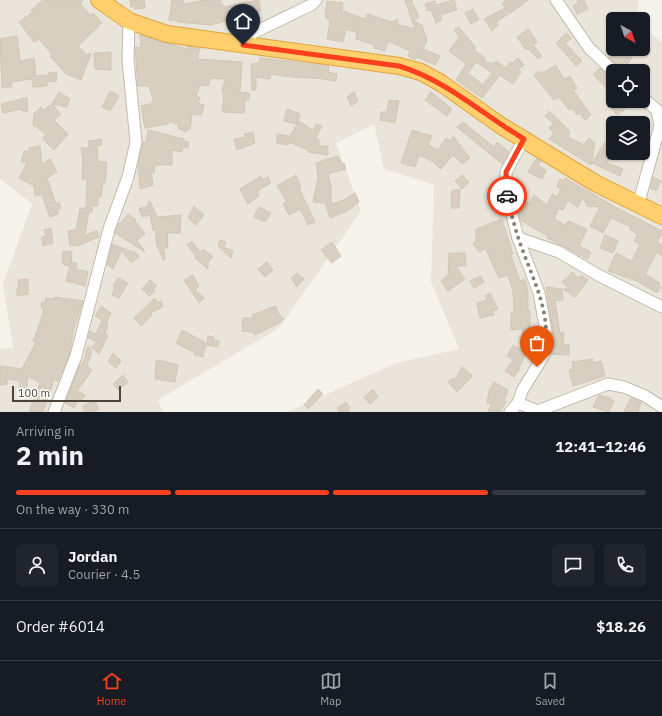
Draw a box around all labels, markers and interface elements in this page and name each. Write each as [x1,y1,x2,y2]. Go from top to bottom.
pin [226,4,260,45]
icon: home [232,10,254,32]
north arrow [606,12,650,56]
map controls [606,12,650,160]
button: locate [606,64,650,108]
button: layers [606,116,650,160]
courier [487,176,527,216]
icon: car [496,185,518,207]
pin [520,326,554,367]
icon: bag [526,332,548,354]
scale bar [12,384,121,403]
text: 100 m [18,386,50,400]
text: Arriving in [16,423,75,440]
text: 12:41–12:46 [555,437,646,456]
text: 2 min [16,438,84,472]
text: On the way · 330 m [16,501,129,518]
button: person [16,544,58,586]
button: chat [552,544,594,586]
button: phone [604,544,646,586]
text: Jordan [68,547,117,566]
text: Courier · 4.5 [68,566,140,583]
text: Order #6014 [16,617,105,636]
text: $18.26 [596,617,646,636]
tab: Home [97,670,126,708]
tab: Map [320,670,342,708]
tab: Saved [535,670,565,708]

